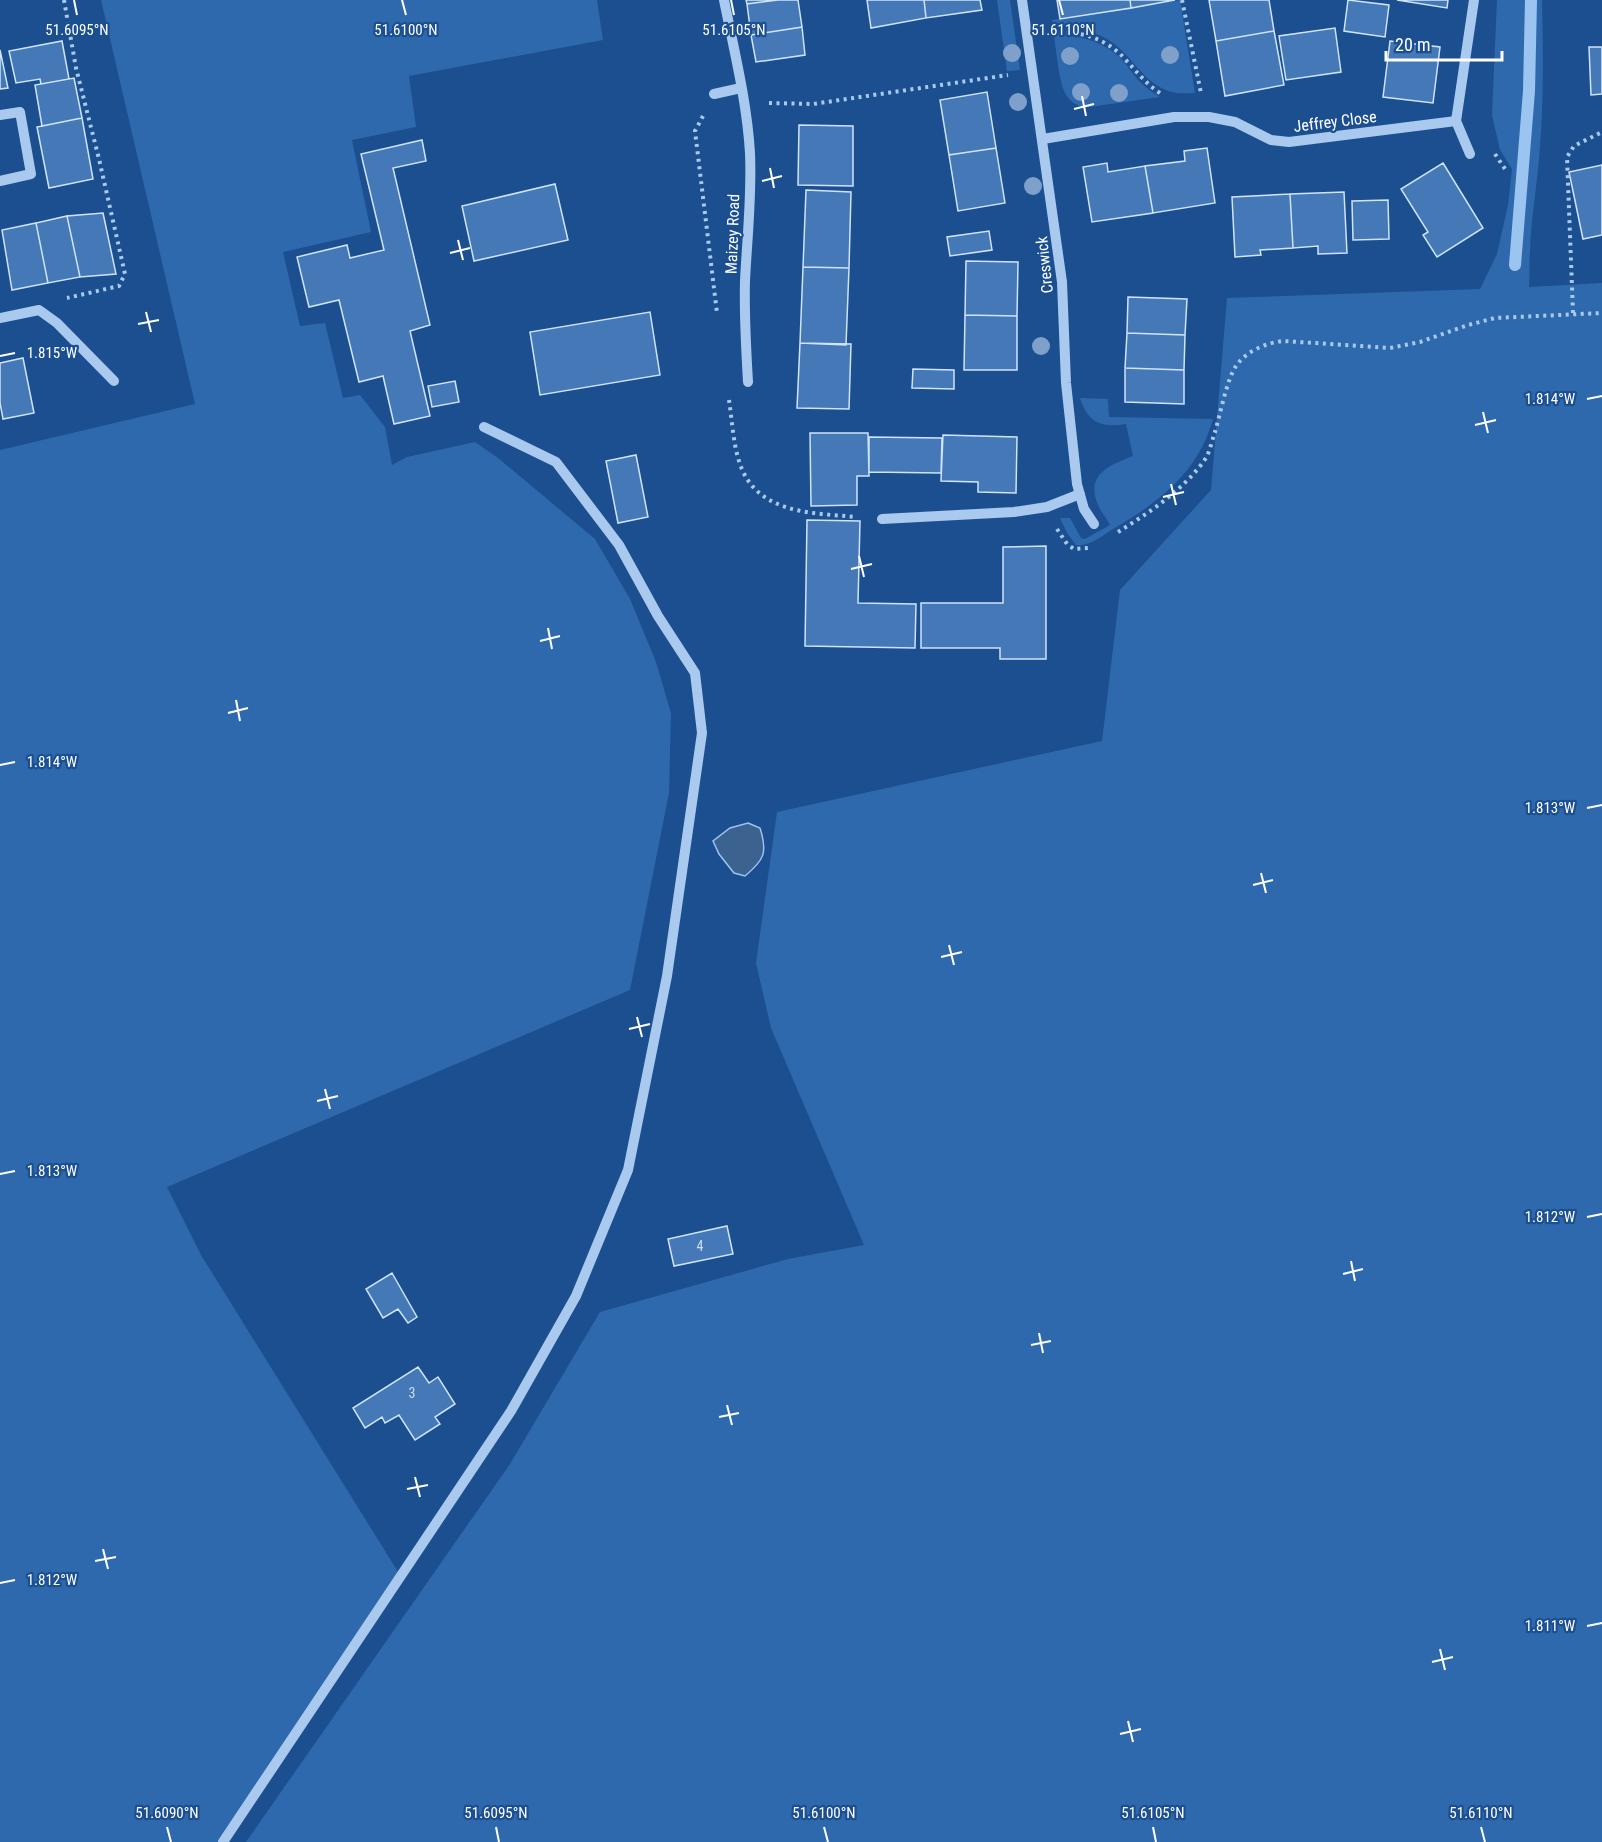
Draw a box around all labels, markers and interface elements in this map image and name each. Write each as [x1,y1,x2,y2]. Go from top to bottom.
text: 51.6095°N [45,21,109,39]
text: 51.6100°N [374,21,438,39]
text: 51.6105°N [702,21,766,39]
text: 51.6110°N [1031,21,1095,39]
scale bar [1386,24,1502,62]
text: 20 m [1395,34,1430,55]
street label: Jeffrey Close [1293,107,1378,136]
street label: Maizey Road [722,194,743,274]
street label: Creswick [1032,235,1057,294]
text: 1.815°W [27,344,78,362]
text: 1.814°W [1525,390,1576,408]
text: 1.814°W [27,753,78,771]
text: 1.813°W [1525,799,1576,817]
text: 1.813°W [27,1162,78,1180]
text: 1.812°W [1525,1208,1576,1226]
house number: 4 [697,1238,704,1254]
house number: 3 [409,1385,415,1401]
text: 1.812°W [27,1571,78,1589]
text: 1.811°W [1525,1617,1576,1635]
text: 51.6090°N [135,1804,199,1822]
text: 51.6095°N [464,1804,528,1822]
text: 51.6100°N [792,1804,856,1822]
text: 51.6105°N [1121,1804,1185,1822]
text: 51.6110°N [1449,1804,1513,1822]

